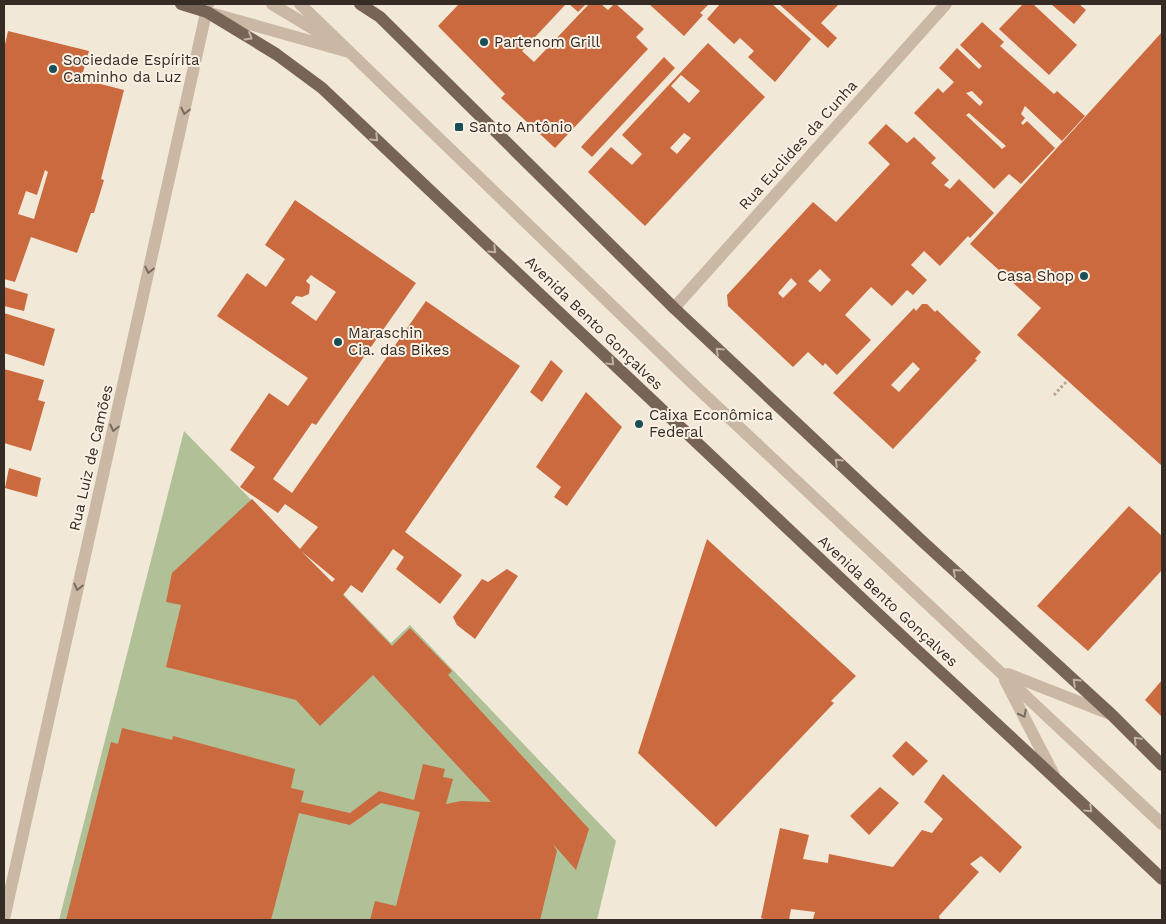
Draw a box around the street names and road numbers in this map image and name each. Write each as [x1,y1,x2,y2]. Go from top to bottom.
street label: Rua Euclides da Cunha [735,76,861,214]
street label: Avenida Bento Gonçalves [521,252,667,394]
street label: Rua Luiz de Camões [65,383,117,533]
street label: Avenida Bento Gonçalves [814,531,962,671]

